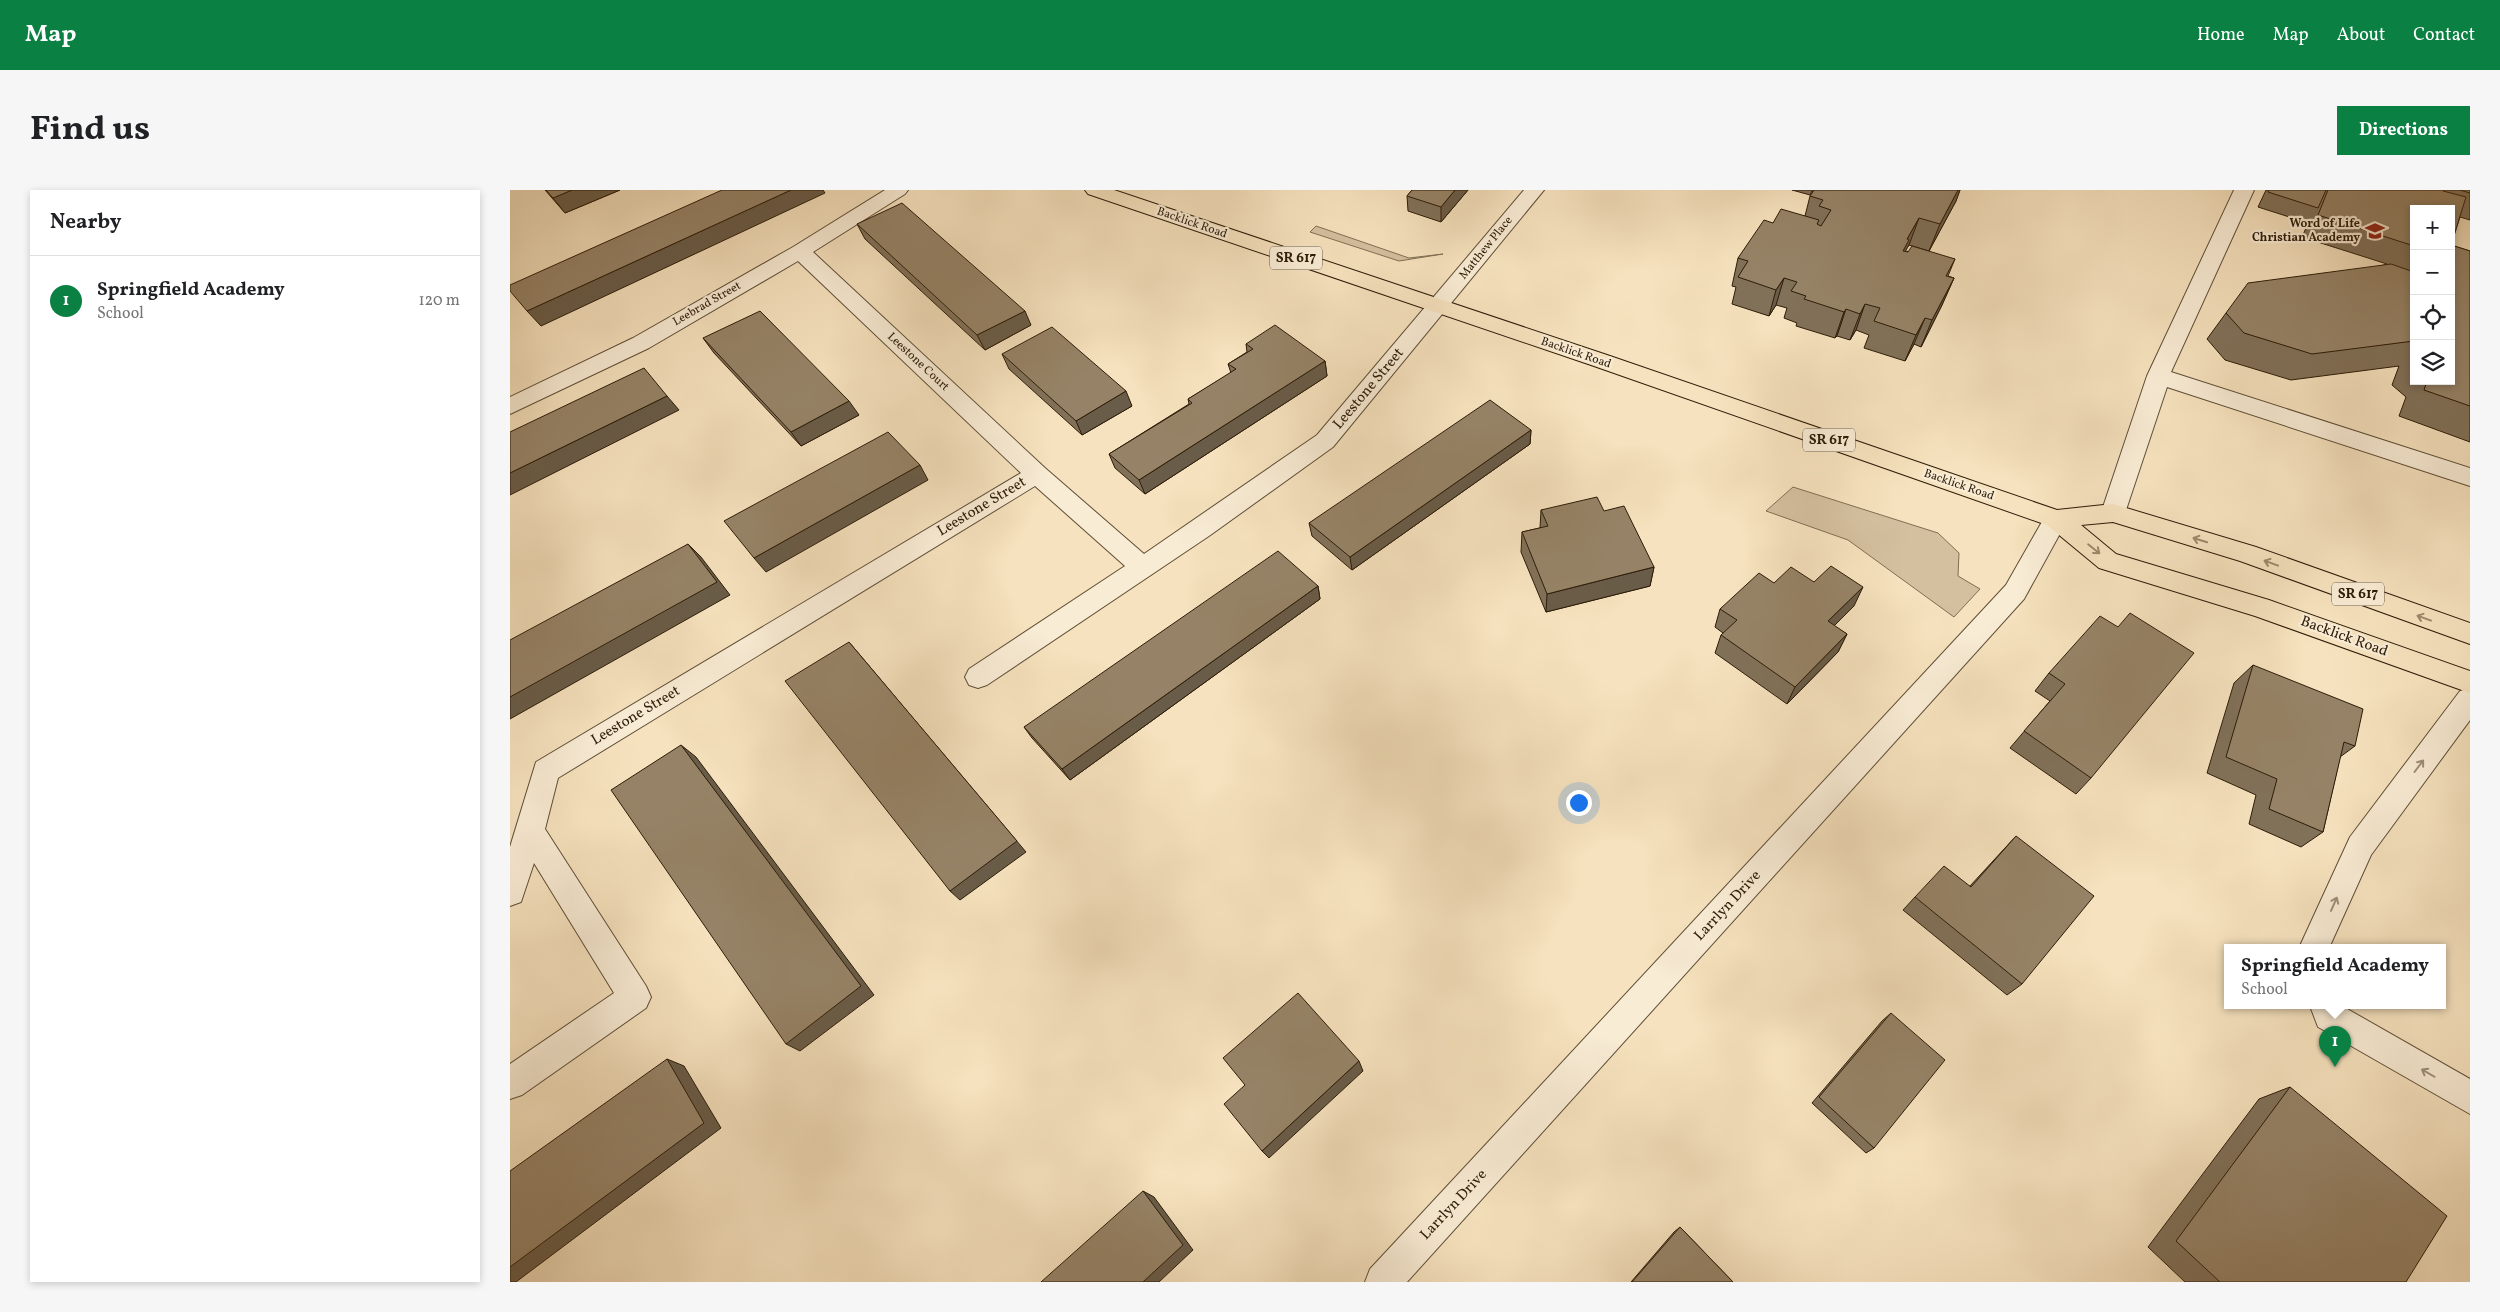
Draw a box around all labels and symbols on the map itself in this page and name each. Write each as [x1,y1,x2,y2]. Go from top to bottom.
street label: Backlick Road [1155,203,1230,243]
street label: Matthew Place [1456,213,1517,283]
place label: Word of Life Christian Academy [2252,216,2360,246]
school or university icon: Word of Life Christian Academy [2364,220,2386,242]
road number: SR 617 [1270,246,1322,270]
street label: Leebrad Street [670,278,744,330]
street label: Leestone Court [884,329,952,395]
street label: Backlick Road [1539,333,1614,373]
street label: Leestone Street [1329,344,1409,434]
road number: SR 617 [1803,428,1855,452]
street label: Backlick Road [1922,465,1997,505]
street label: Leestone Street [934,472,1030,542]
one-way arrow [2192,534,2208,544]
one-way arrow [2087,544,2100,555]
one-way arrow [2264,558,2280,567]
road number: SR 617 [2332,582,2384,606]
street label: Backlick Road [2297,611,2391,663]
one-way arrow [2417,613,2432,622]
street label: Leestone Street [588,681,684,751]
one-way arrow [2414,760,2425,773]
your location [1566,790,1592,816]
street label: Larrlyn Drive [1690,866,1766,946]
one-way arrow [2330,897,2340,912]
pin: 1 [2319,1026,2351,1067]
one-way arrow [2420,1068,2435,1078]
street label: Larrlyn Drive [1416,1165,1492,1245]

